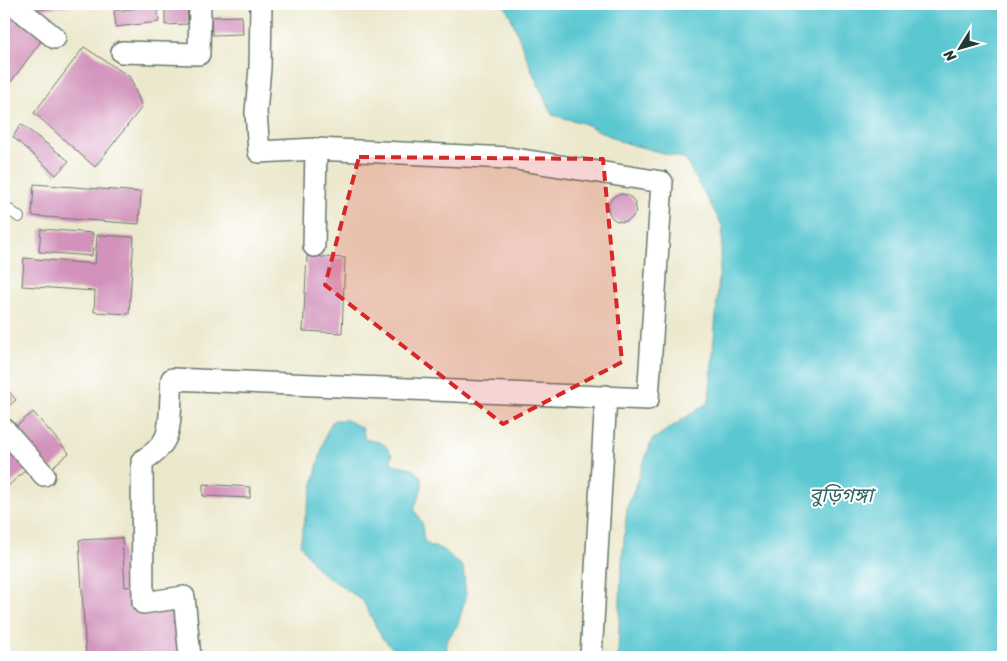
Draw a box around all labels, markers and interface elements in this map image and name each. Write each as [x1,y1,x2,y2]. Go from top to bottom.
north arrow [934,22,984,72]
text: N [937,44,964,68]
water label: বুড়িগঙ্গা [809,478,876,513]

